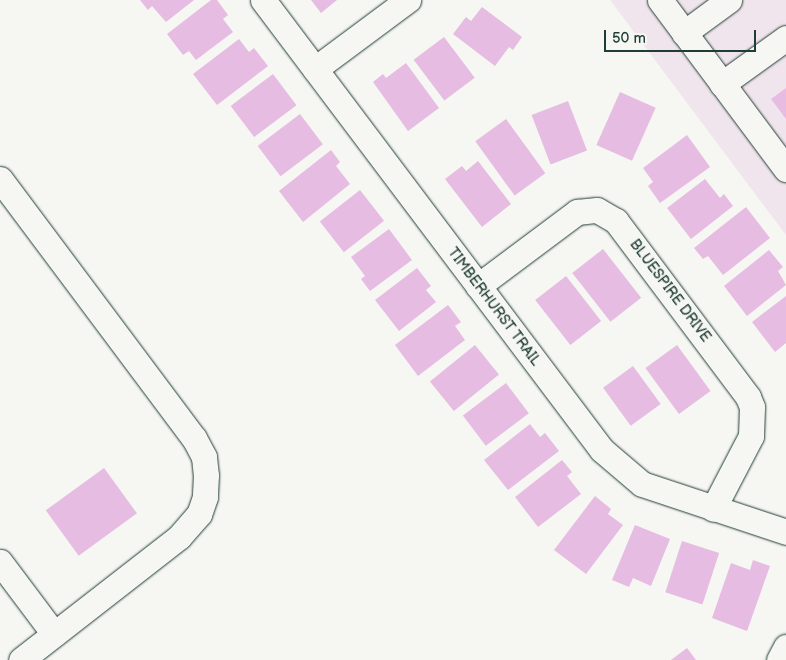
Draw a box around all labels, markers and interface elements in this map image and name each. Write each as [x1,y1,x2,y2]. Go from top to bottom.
scale bar [606,20,758,52]
text: 50 m [612,29,646,48]
street label: BLUESPIRE DRIVE [626,236,714,346]
street label: TIMBERHURST TRAIL [444,245,544,369]

